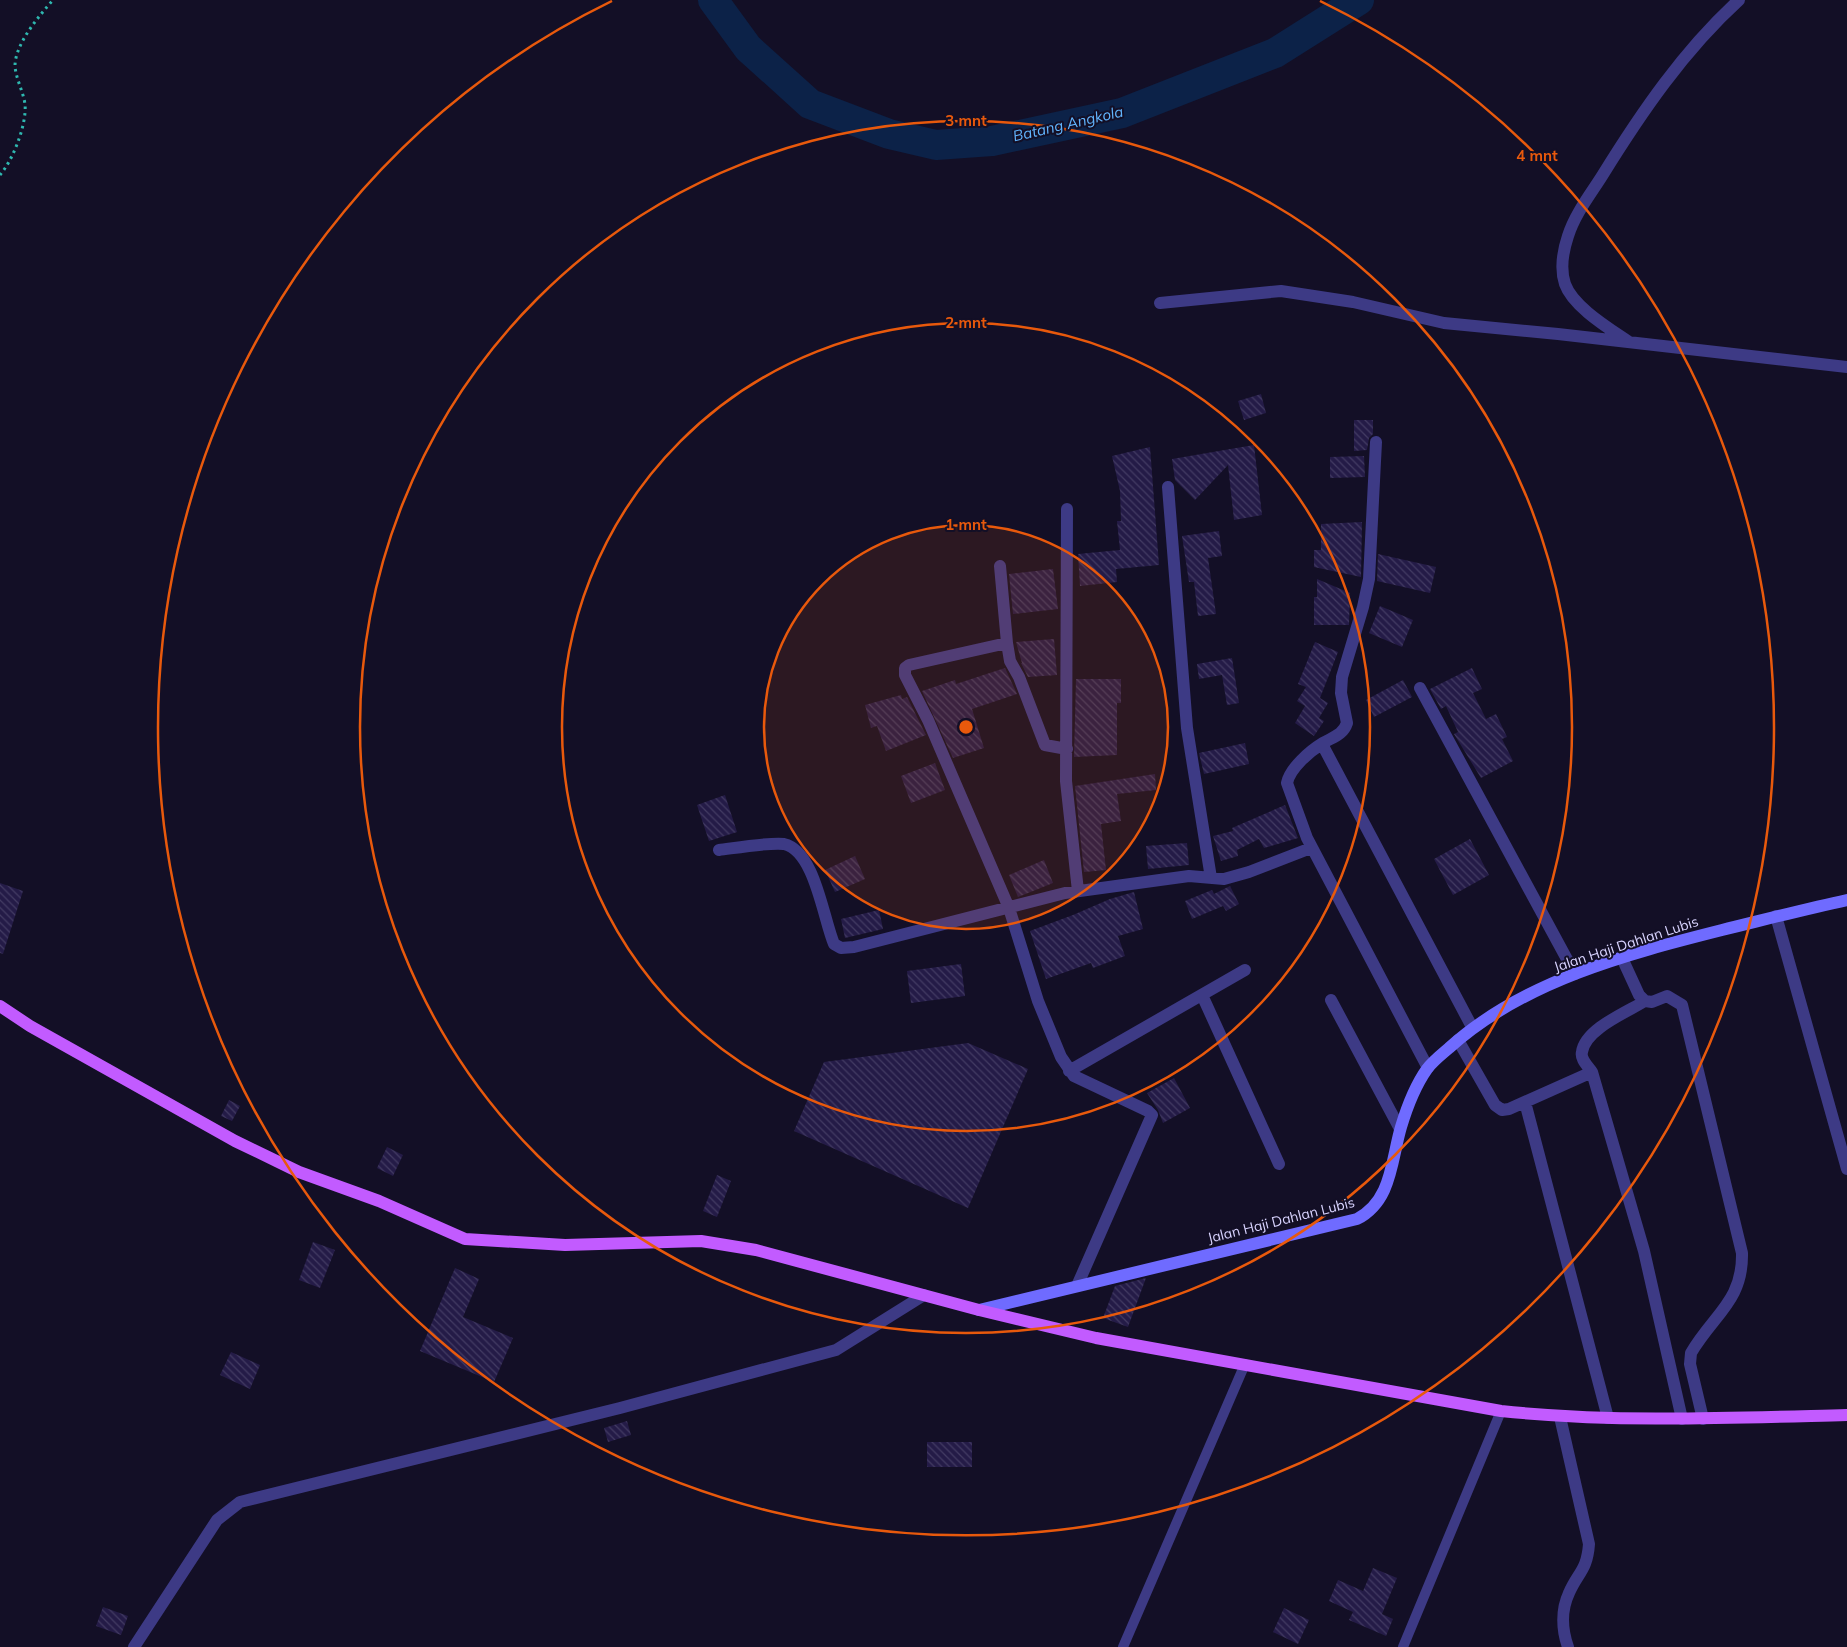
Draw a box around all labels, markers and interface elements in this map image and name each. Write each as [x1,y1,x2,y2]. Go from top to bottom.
water label: Batang Angkola [1011,102,1125,145]
text: 3 mnt [945,111,987,130]
text: 4 mnt [1516,146,1558,165]
text: 2 mnt [945,313,987,332]
text: 1 mnt [945,515,987,534]
centre of rings [957,718,975,736]
street label: Jalan Haji Dahlan Lubis [1551,912,1701,976]
street label: Jalan Haji Dahlan Lubis [1206,1193,1356,1247]

